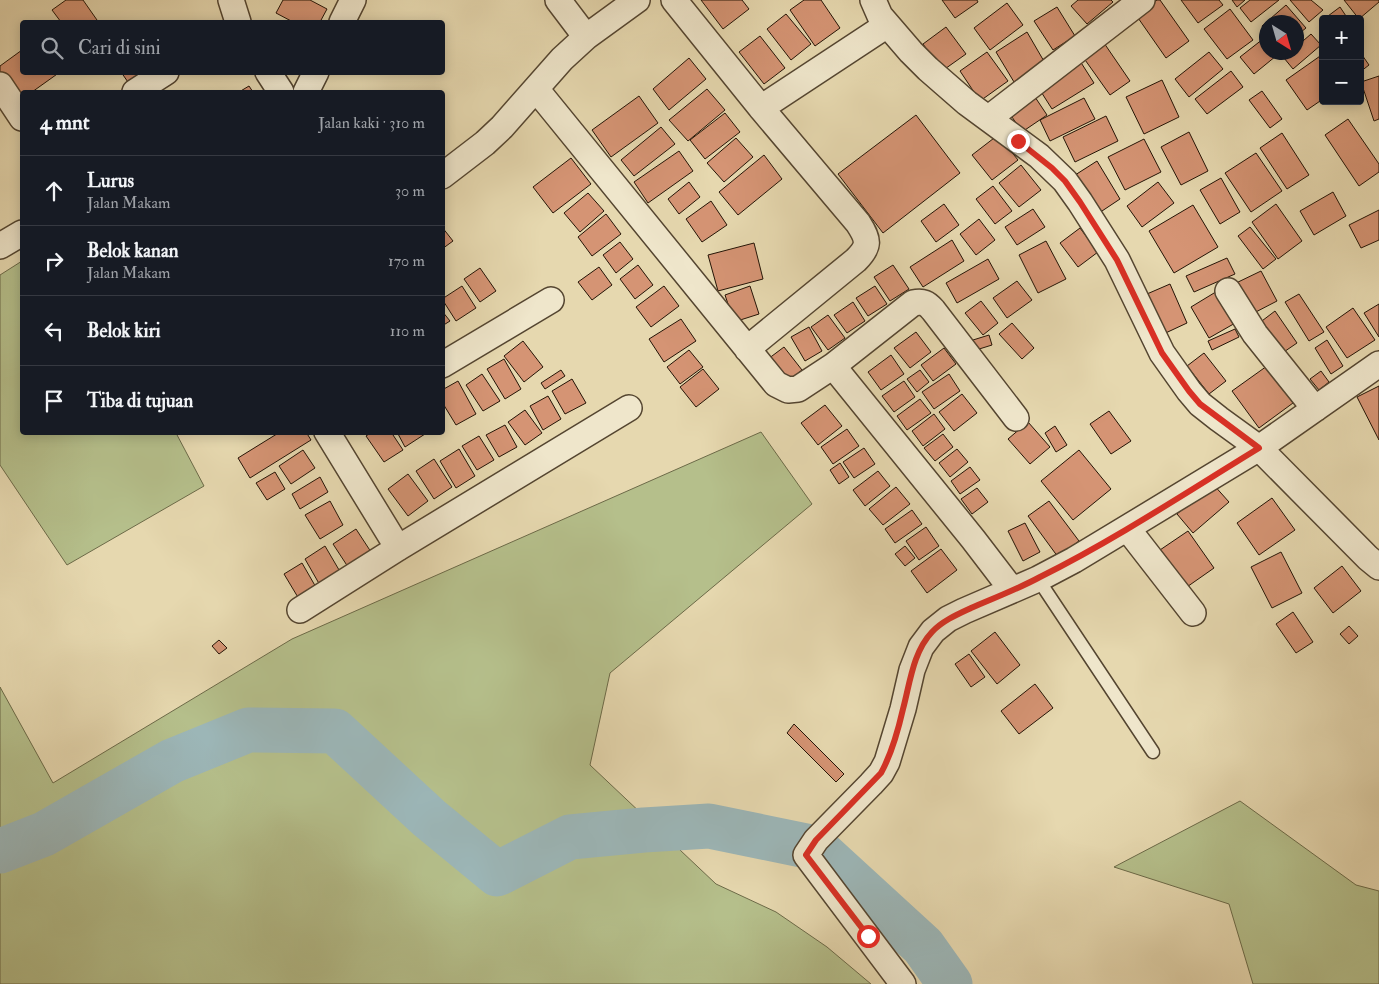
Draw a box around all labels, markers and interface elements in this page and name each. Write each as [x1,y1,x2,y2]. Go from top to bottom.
north arrow [1259,15,1304,60]
map controls [1319,15,1364,105]
button: + [1319,15,1364,60]
search box [20,20,445,75]
icon: search [38,34,66,62]
text: Cari di sini [78,36,161,60]
button: − [1319,60,1364,105]
text: 4 mnt [40,109,90,136]
text: Jalan kaki · 310 m [318,113,425,133]
route end [1007,130,1030,153]
text: Lurus [87,169,134,193]
icon: ahead [40,177,68,205]
text: 30 m [395,181,425,201]
text: Jalan Makam [87,193,170,213]
text: Belok kanan [87,239,178,263]
icon: right [40,247,68,275]
text: 170 m [388,251,425,271]
text: Jalan Makam [87,263,170,283]
icon: left [40,317,68,345]
text: Belok kiri [87,319,161,343]
text: 110 m [390,321,425,341]
icon: arrive [40,387,68,415]
text: Tiba di tujuan [87,389,193,413]
route start [857,925,880,948]

